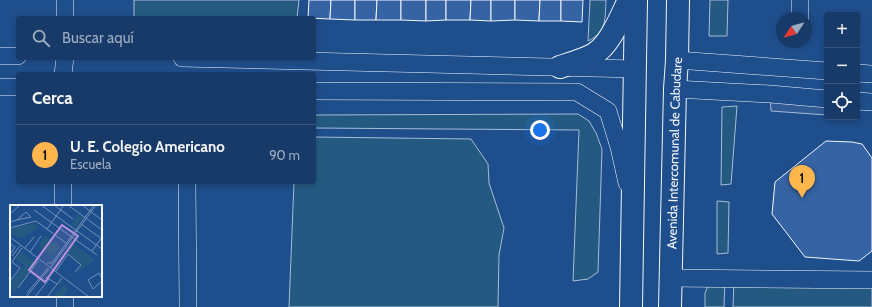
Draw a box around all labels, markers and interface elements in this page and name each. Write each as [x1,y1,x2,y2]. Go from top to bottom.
north arrow [776,12,812,48]
map controls [824,12,860,120]
button: + [824,12,860,48]
search box [16,16,316,60]
icon: search [30,27,52,49]
text: Buscar aquí [62,29,134,47]
button: − [824,48,860,84]
street label: Avenida Intercomunal de Cabudare [663,56,685,249]
button: locate [824,84,860,120]
text: Cerca [32,88,73,108]
your location [530,120,550,140]
text: U. E. Colegio Americano [70,138,225,156]
text: 1 [43,147,47,163]
text: 90 m [269,147,300,163]
text: Escuela [70,156,111,172]
pin: 1 [789,165,815,198]
inset map [10,205,102,297]

